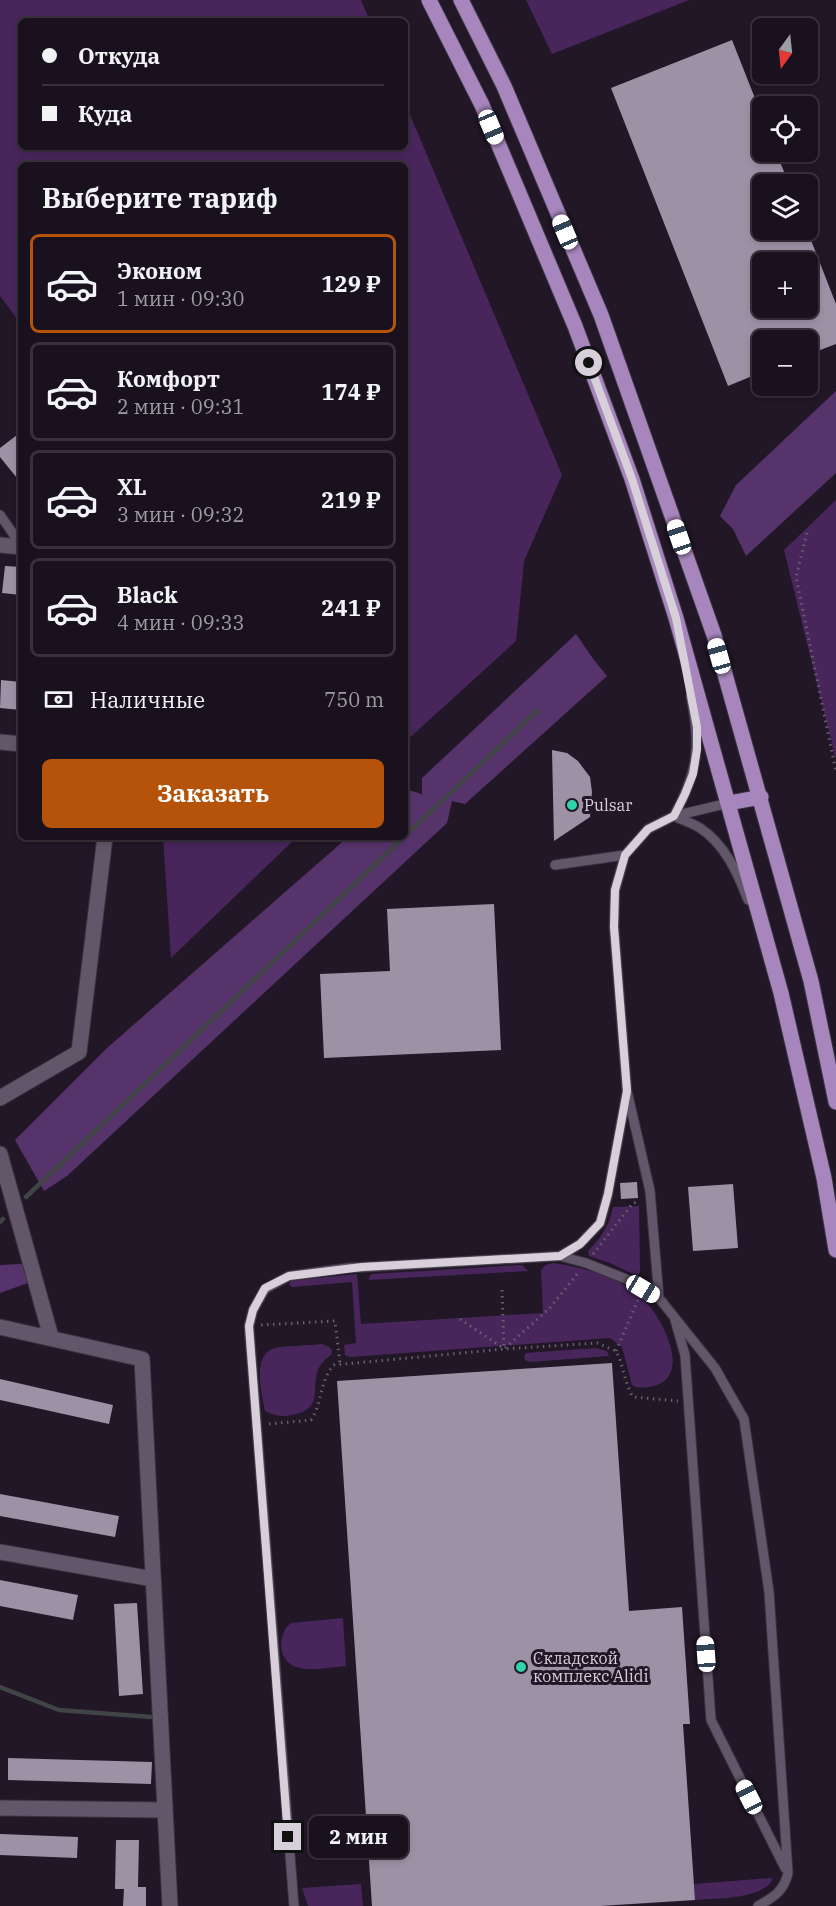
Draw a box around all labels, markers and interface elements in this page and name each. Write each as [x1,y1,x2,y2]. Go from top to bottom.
north arrow [752,18,818,84]
map controls [752,18,818,396]
text: Откуда [78,41,160,70]
button: locate [752,96,818,162]
text: Куда [78,99,132,128]
car [476,107,506,147]
button: layers [752,174,818,240]
text: Выберите тариф [42,180,278,215]
car [550,212,580,252]
button: + [752,252,818,318]
text: Эконом [117,256,202,285]
icon: car [45,257,99,311]
text: 129 ₽ [321,269,381,298]
text: 1 мин · 09:30 [117,285,245,312]
button: − [752,330,818,396]
route start [575,349,602,376]
text: Комфорт [117,364,220,393]
icon: car [45,365,99,419]
text: 174 ₽ [321,377,381,406]
text: 2 мин · 09:31 [117,393,245,420]
text: XL [117,472,147,501]
icon: car [45,473,99,527]
text: 219 ₽ [321,485,381,514]
text: 3 мин · 09:32 [117,501,245,528]
car [665,517,693,557]
text: Black [117,580,178,609]
icon: car [45,581,99,635]
text: 241 ₽ [321,593,381,622]
text: 4 мин · 09:33 [117,609,245,636]
car [705,636,733,676]
icon: cash [42,683,75,716]
text: Наличные [90,685,205,714]
text: 750 m [324,686,384,713]
button: Заказать [42,759,384,828]
place label: Pulsar [584,795,632,815]
marker: Pulsar [565,798,579,812]
car [623,1272,663,1306]
car [696,1635,716,1673]
place label: Складской комплекс Alidi [533,1648,649,1686]
marker: Складской комплекс Alidi [514,1660,528,1674]
car [733,1777,765,1817]
callout: 2 мин [309,1816,408,1858]
route end [274,1823,301,1850]
text: 2 мин [329,1823,388,1850]

